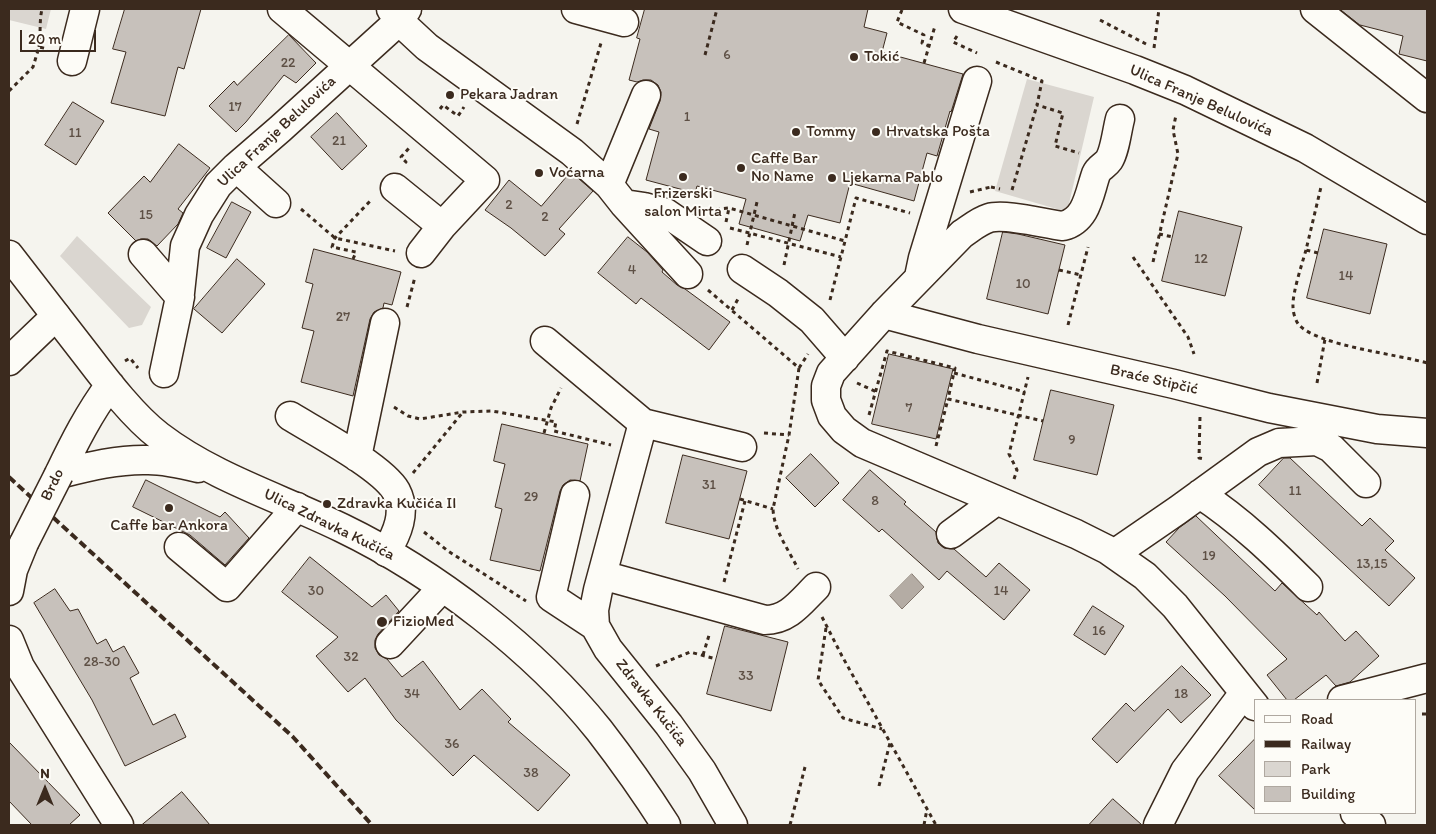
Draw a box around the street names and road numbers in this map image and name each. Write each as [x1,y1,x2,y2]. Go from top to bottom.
street label: Ulica Franje Belulovića [1126,61,1276,141]
street label: Ulica Franje Belulovića [214,72,340,192]
street label: Braće Stipčić [1108,361,1200,399]
street label: Brdo [37,466,69,504]
street label: Ulica Zdravka Kučića [260,485,398,565]
street label: Zdravka Kučića [611,655,691,751]

